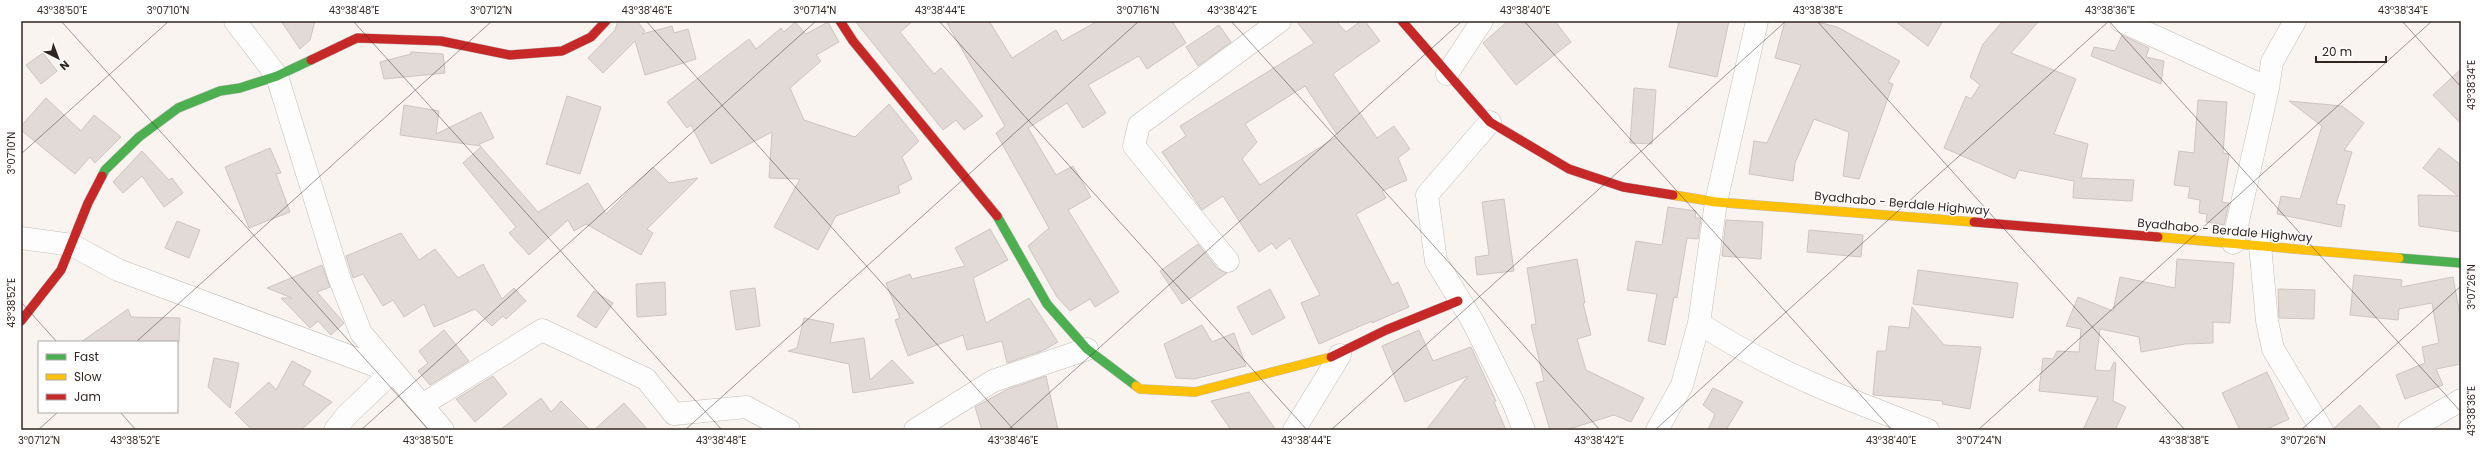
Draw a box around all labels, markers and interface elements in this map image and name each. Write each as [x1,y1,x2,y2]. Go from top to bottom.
text: 43°38'50"E [37,3,87,18]
text: 3°07'10"N [147,3,189,18]
text: 43°38'48"E [329,3,379,18]
text: 3°07'12"N [470,3,512,18]
text: 43°38'46"E [622,3,672,18]
text: 3°07'14"N [794,3,836,18]
text: 43°38'44"E [915,3,965,18]
text: 3°07'16"N [1117,3,1159,18]
text: 43°38'42"E [1207,3,1257,18]
text: 43°38'40"E [1500,3,1550,18]
text: 43°38'38"E [1793,3,1843,18]
text: 43°38'36"E [2085,3,2135,18]
text: 43°38'34"E [2378,3,2428,18]
north arrow [38,38,78,78]
scale bar [2316,38,2386,64]
text: 20 m [2322,43,2352,60]
text: N [56,57,73,74]
text: 43°38'34"E [2464,60,2479,110]
text: 3°07'10"N [4,132,19,174]
street label: Byadhabo - Berdale Highway [1814,187,1991,219]
street label: Byadhabo - Berdale Highway [2137,214,2314,246]
text: 3°07'26"N [2464,264,2479,310]
text: 43°38'52"E [4,278,19,328]
legend [38,341,178,413]
text: Fast [74,348,99,365]
text: Slow [74,368,102,385]
text: 43°38'36"E [2464,386,2479,436]
text: Jam [74,388,101,405]
text: 3°07'12"N [18,433,60,448]
text: 43°38'52"E [110,433,160,448]
text: 43°38'50"E [403,433,453,448]
text: 43°38'48"E [696,433,746,448]
text: 43°38'46"E [988,433,1038,448]
text: 43°38'44"E [1281,433,1331,448]
text: 43°38'42"E [1574,433,1624,448]
text: 43°38'40"E [1866,433,1916,448]
text: 3°07'24"N [1956,433,2002,448]
text: 43°38'38"E [2159,433,2209,448]
text: 3°07'26"N [2280,433,2326,448]

